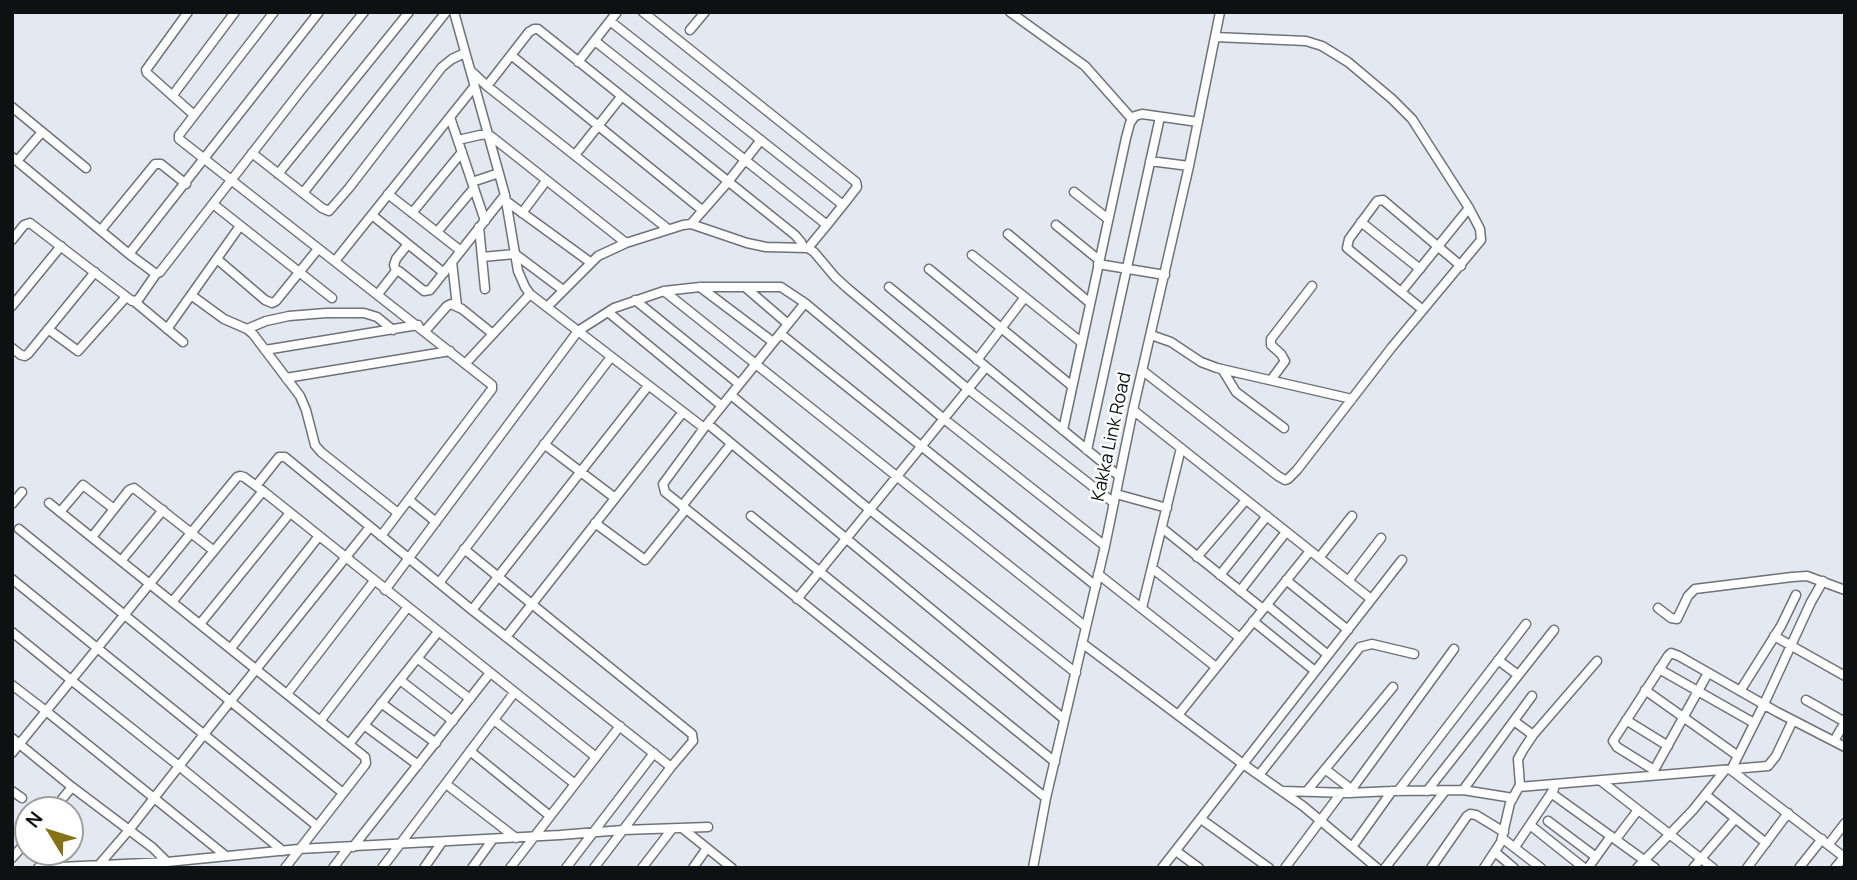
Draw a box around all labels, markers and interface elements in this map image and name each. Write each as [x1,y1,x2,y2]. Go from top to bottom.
street label: Kakka Link Road [1088,370,1136,504]
north arrow [14,796,84,866]
text: N [20,806,48,833]

